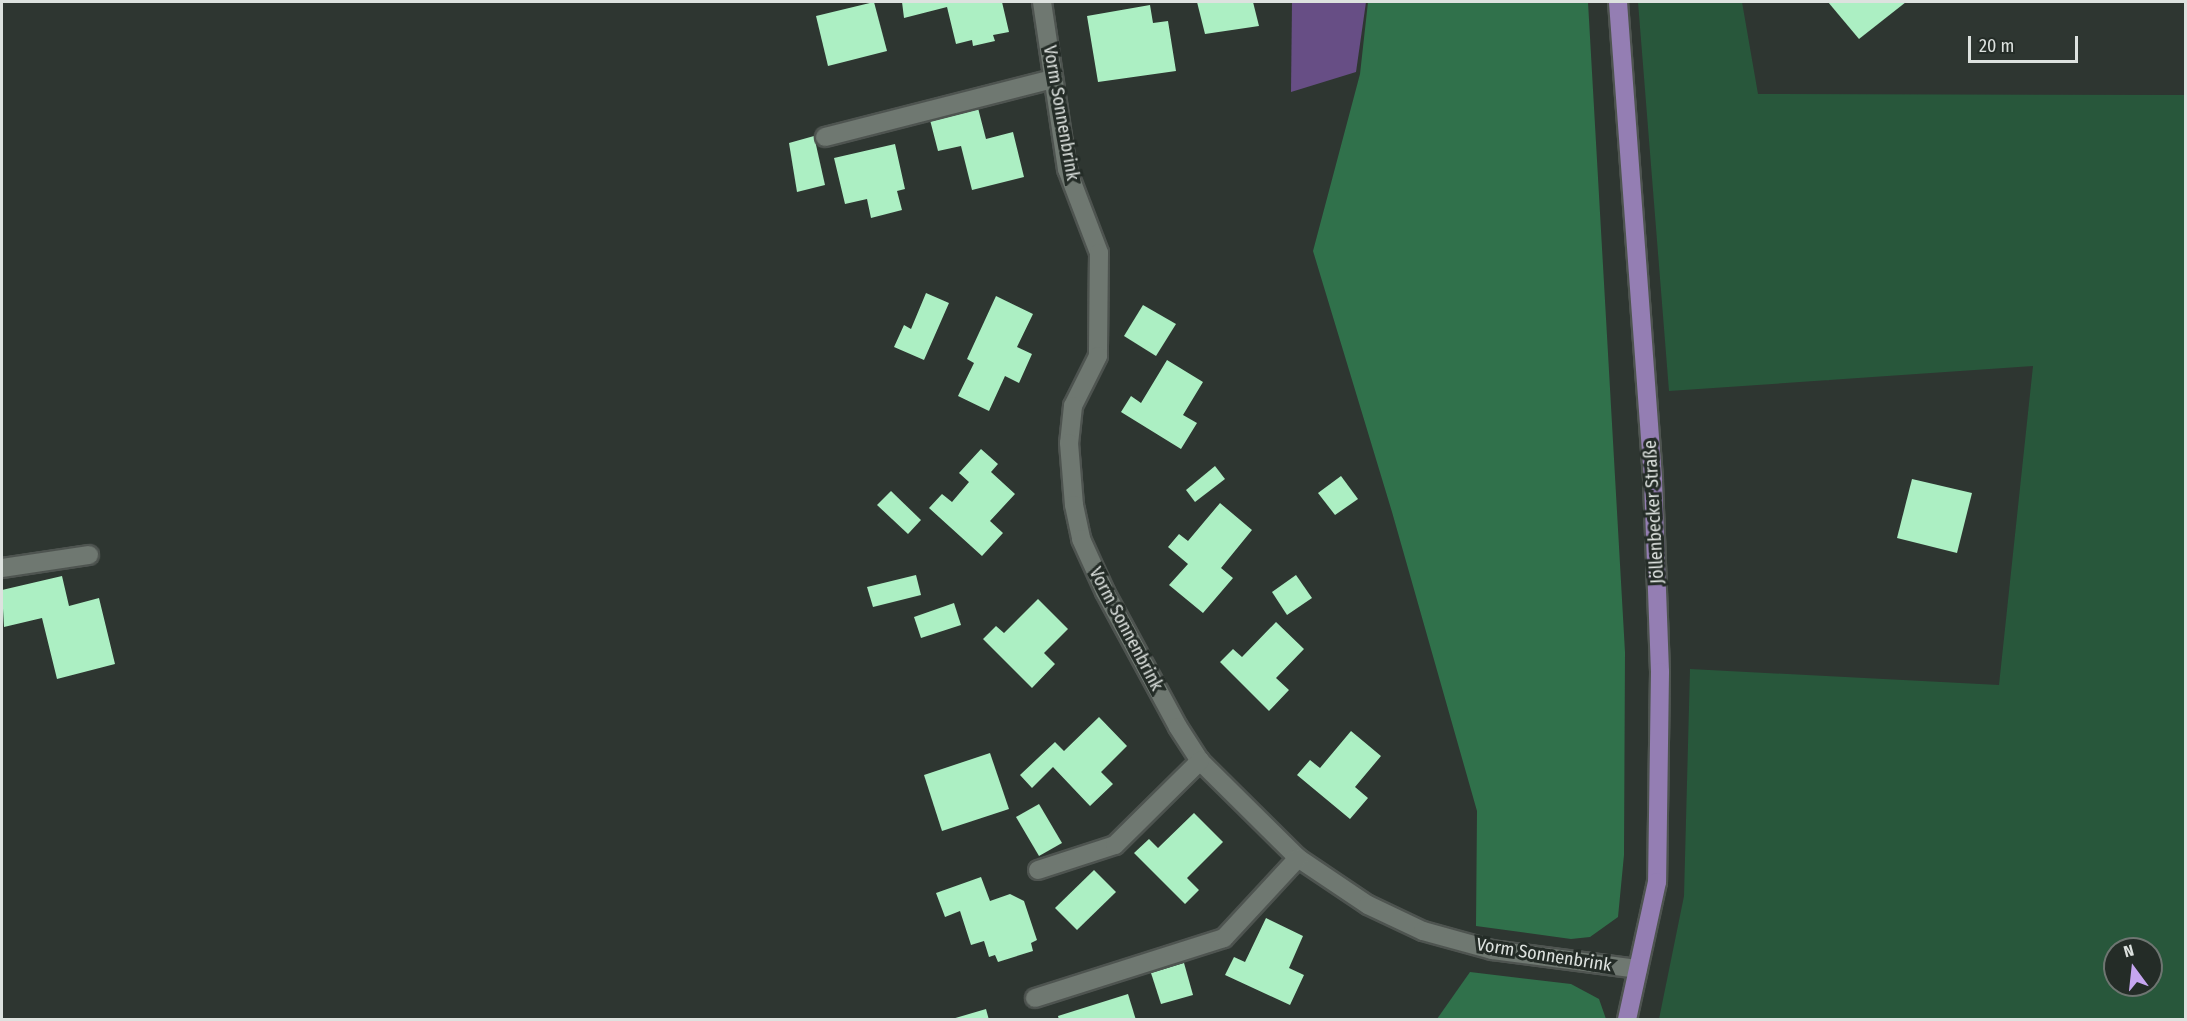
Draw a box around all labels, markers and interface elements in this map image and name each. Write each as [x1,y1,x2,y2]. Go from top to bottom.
scale bar [1971,24,2080,62]
text: 20 m [1979,35,2014,57]
street label: Vorm Sonnenbrink [1039,44,1083,182]
street label: Jöllenbecker Straße [1639,440,1669,584]
street label: Vorm Sonnenbrink [1084,564,1168,694]
street label: Vorm Sonnenbrink [1475,934,1613,976]
north arrow [2103,937,2163,997]
text: N [2122,941,2136,961]

